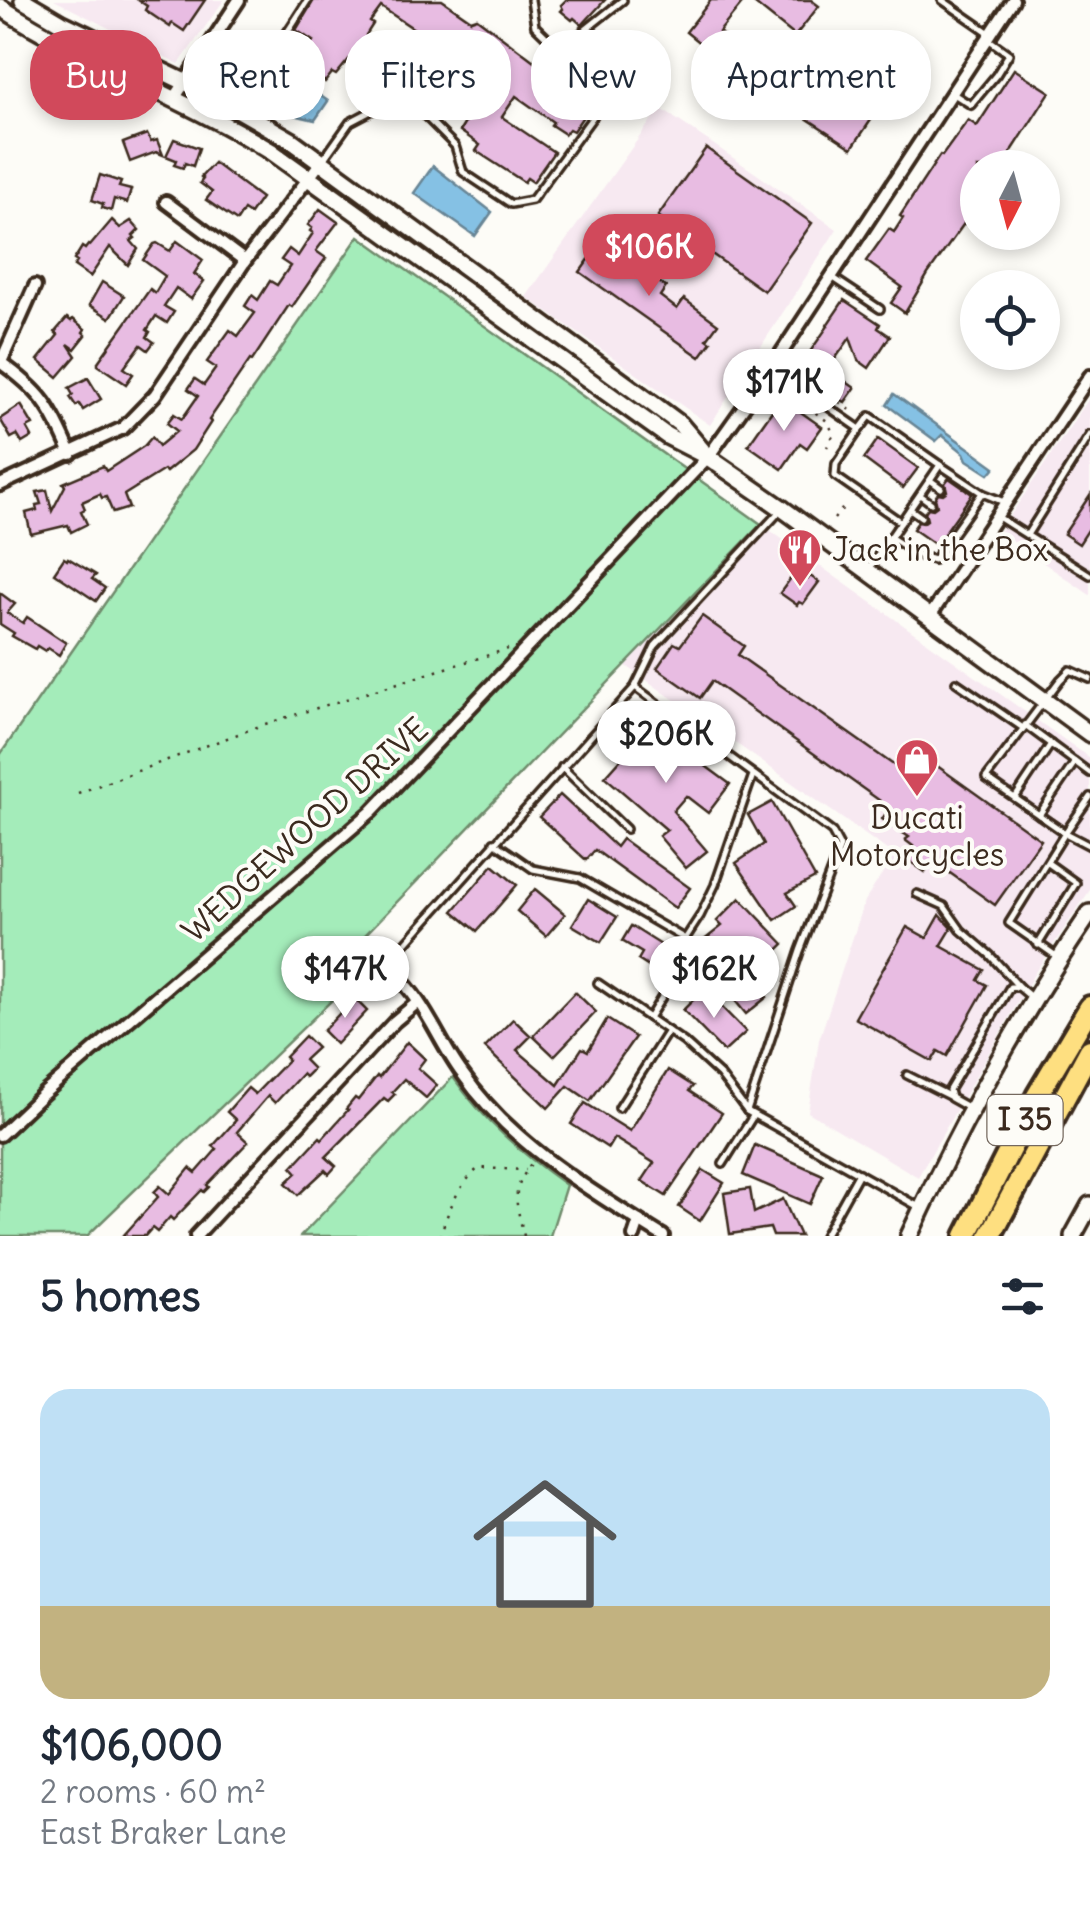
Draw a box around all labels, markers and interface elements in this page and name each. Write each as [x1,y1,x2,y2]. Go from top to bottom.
chip: Buy [30,30,163,120]
chip: Rent [183,30,325,120]
chip: Filters [345,30,511,120]
chip: New [531,30,671,120]
chip: Apartment [691,30,931,120]
north arrow [960,150,1060,250]
map controls [960,150,1060,370]
pin: $106K [579,214,719,299]
text: $106K [604,226,694,267]
button: locate [960,270,1060,370]
pin: $171K [714,349,854,434]
text: $171K [745,361,823,402]
restaurant icon: Jack in the Box [777,527,823,588]
place label: Jack in the Box [832,529,1048,570]
pin: $206K [596,701,736,786]
street label: WEDGEWOOD DRIVE [173,708,436,951]
text: $206K [619,713,713,754]
shop icon: Ducati Motorcycles [894,737,940,798]
place label: Ducati Motorcycles [830,797,1004,875]
pin: $147K [275,936,415,1021]
pin: $162K [644,936,784,1021]
text: $147K [303,948,387,989]
text: $162K [671,948,757,989]
road number: I 35 [988,1095,1062,1145]
icon: filters [995,1269,1050,1324]
text: 5 homes [40,1270,201,1322]
icon: home [455,1454,635,1634]
text: $106,000 [40,1719,223,1771]
text: 2 rooms · 60 m² [40,1771,266,1812]
text: East Braker Lane [40,1812,287,1853]

